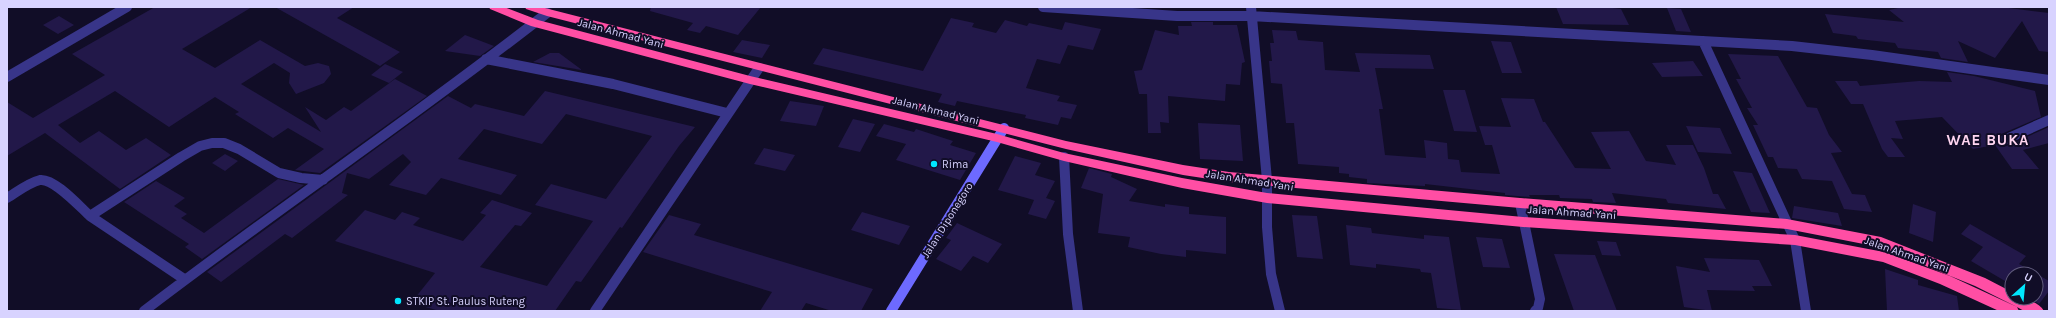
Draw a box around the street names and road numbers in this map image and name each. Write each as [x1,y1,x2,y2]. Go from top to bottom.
street label: Jalan Ahmad Yani [576,16,665,51]
street label: Jalan Ahmad Yani [891,93,980,128]
street label: Jalan Ahmad Yani [1205,167,1295,194]
street label: Jalan Diponegoro [919,180,976,260]
street label: Jalan Ahmad Yani [1527,203,1617,222]
street label: Jalan Ahmad Yani [1863,234,1951,275]

